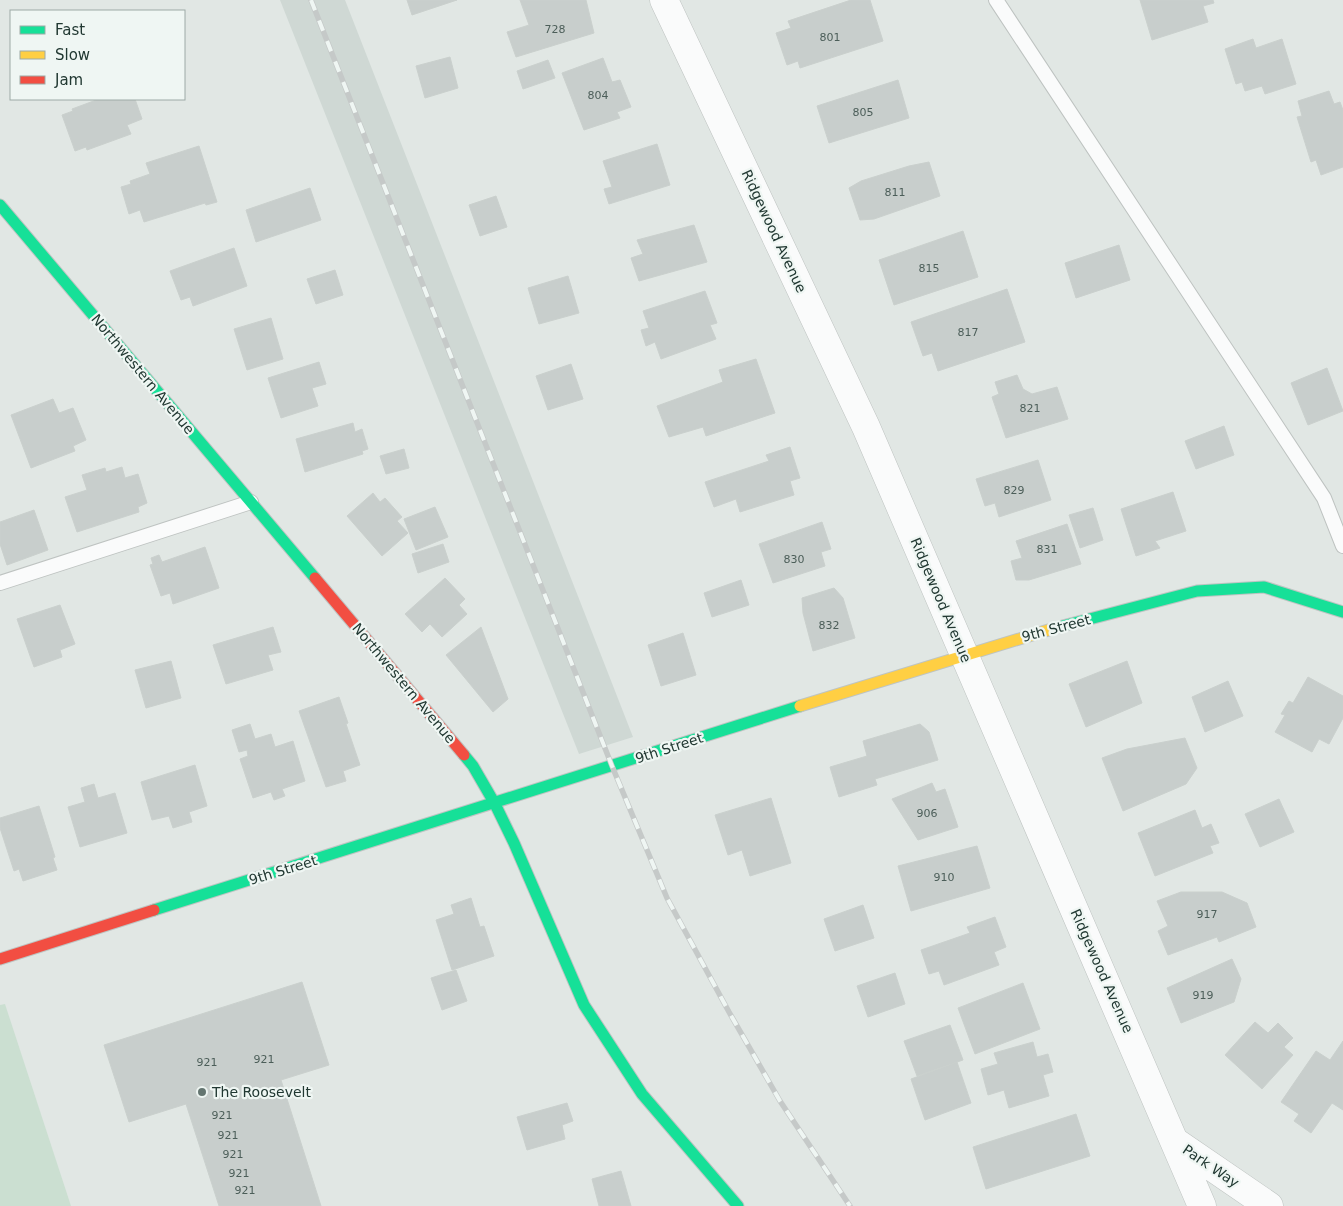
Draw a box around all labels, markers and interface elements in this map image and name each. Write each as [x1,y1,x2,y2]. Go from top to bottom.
legend [10,10,185,100]
text: Fast [55,21,85,39]
house number: 728 [545,23,566,36]
house number: 801 [820,31,841,44]
text: Slow [55,46,90,64]
text: Jam [54,71,83,89]
house number: 804 [588,89,609,102]
house number: 805 [853,106,874,119]
street label: Ridgewood Avenue [738,167,810,295]
house number: 811 [885,186,906,199]
house number: 815 [919,262,940,275]
street label: Northwestern Avenue [88,311,198,437]
house number: 817 [958,326,979,339]
house number: 821 [1020,402,1041,415]
house number: 829 [1004,484,1025,497]
street label: Ridgewood Avenue [907,535,975,665]
house number: 831 [1037,543,1058,556]
house number: 830 [784,553,805,566]
street label: 9th Street [1020,611,1092,645]
house number: 832 [819,619,840,632]
street label: Northwestern Avenue [349,620,459,746]
street label: 9th Street [633,729,705,766]
house number: 906 [917,807,938,820]
street label: 9th Street [247,852,319,888]
house number: 910 [934,871,955,884]
street label: Ridgewood Avenue [1067,907,1137,1035]
house number: 917 [1197,908,1218,921]
house number: 919 [1193,989,1214,1002]
house number: 921 [254,1053,275,1066]
house number: 921 [197,1056,218,1069]
place label: The Roosevelt [211,1084,311,1100]
marker: The Roosevelt [196,1086,208,1098]
house number: 921 [212,1109,233,1122]
house number: 921 [218,1129,239,1142]
street label: Park Way [1180,1141,1242,1191]
house number: 921 [223,1148,244,1161]
house number: 921 [229,1167,250,1180]
house number: 921 [235,1184,256,1197]

